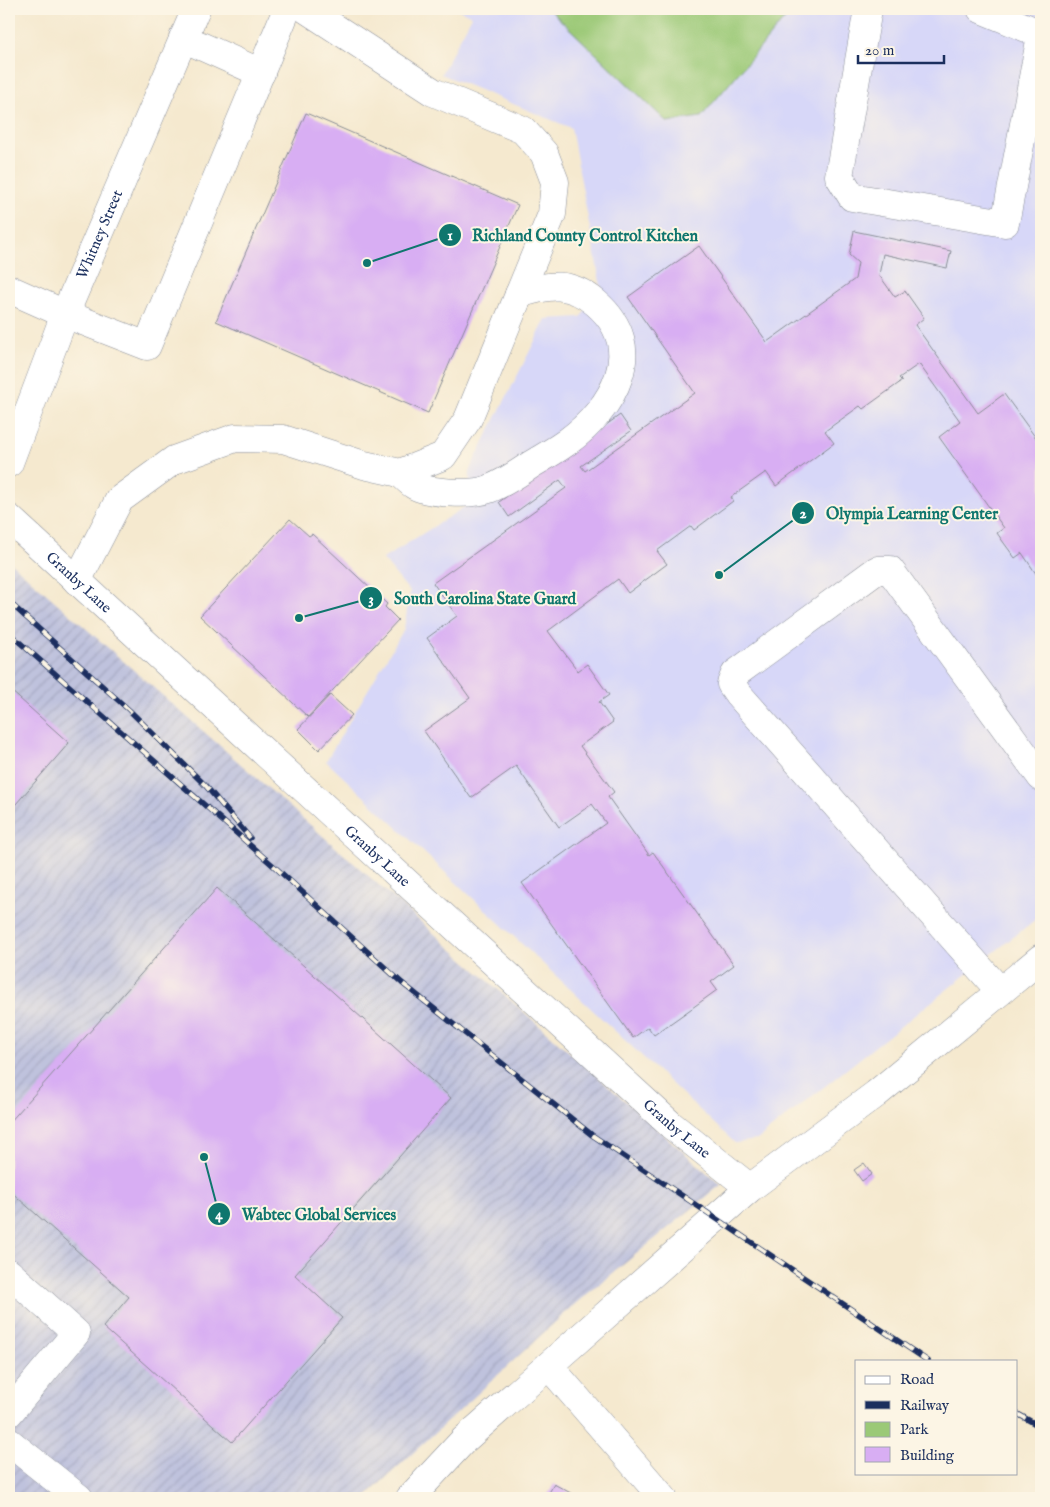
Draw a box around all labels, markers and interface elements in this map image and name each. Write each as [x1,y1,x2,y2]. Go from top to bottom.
scale bar [858,32,944,64]
text: 20 m [865,41,895,60]
street label: Whitney Street [72,187,127,282]
callout: Richland County Control Kitchen [437,220,708,251]
text: 1 [447,226,453,245]
text: Richland County Control Kitchen [472,227,698,247]
callout: Olympia Learning Center [791,498,1008,529]
text: 2 [799,504,807,523]
text: Olympia Learning Center [826,505,998,525]
street label: Granby Lane [42,548,116,618]
callout: South Carolina State Guard [359,583,586,614]
text: 3 [368,590,374,609]
text: South Carolina State Guard [394,590,577,610]
street label: Granby Lane [340,821,414,891]
street label: Granby Lane [639,1095,714,1163]
callout: Wabtec Global Services [207,1199,406,1230]
text: 4 [215,1205,223,1224]
text: Wabtec Global Services [241,1206,397,1226]
legend [855,1360,1018,1474]
text: Road [900,1370,935,1389]
text: Railway [900,1396,950,1415]
text: Park [900,1420,930,1439]
text: Building [900,1446,955,1465]

